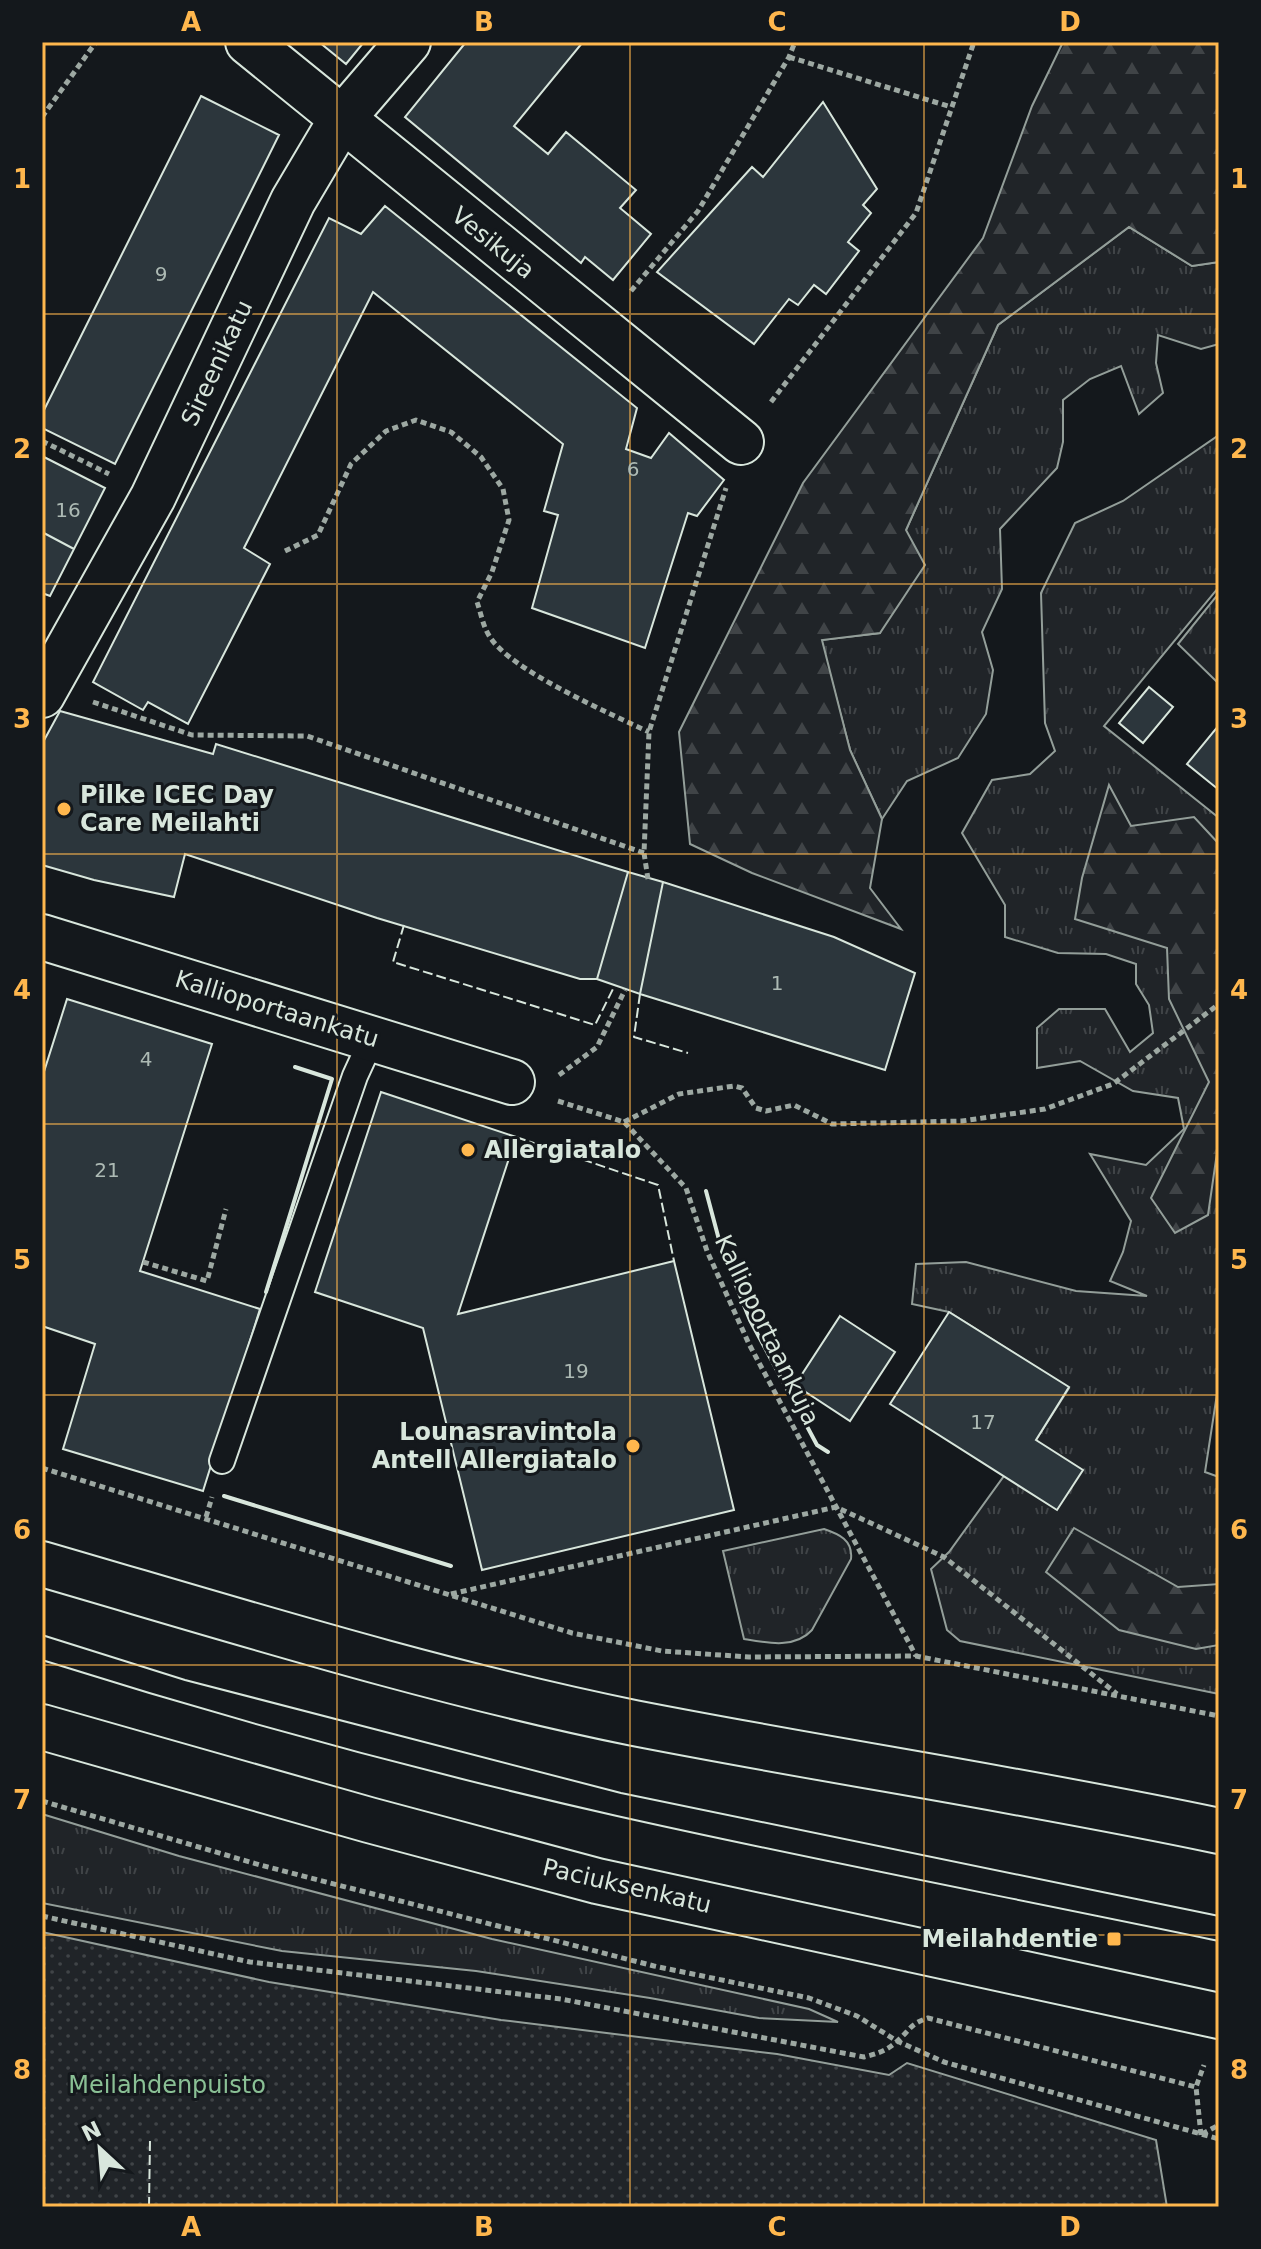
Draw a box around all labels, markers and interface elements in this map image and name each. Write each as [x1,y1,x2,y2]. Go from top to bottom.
text: A [181,7,201,37]
text: B [474,7,494,37]
text: C [767,7,787,37]
text: D [1059,7,1081,37]
text: 1 [13,164,31,194]
text: 1 [1230,164,1248,194]
street label: Vesikuja [446,201,540,285]
house number: 9 [155,262,167,286]
street label: Sireenikatu [176,296,258,430]
text: 2 [13,434,31,464]
text: 2 [1230,434,1248,464]
house number: 6 [627,457,639,481]
house number: 16 [55,498,81,522]
text: 3 [13,704,31,734]
text: 3 [1230,704,1248,734]
place label: Pilke ICEC Day Care Meilahti [80,781,274,837]
marker: Pilke ICEC Day Care Meilahti [55,800,73,818]
street label: Kallioportaankatu [172,965,382,1053]
house number: 1 [771,971,783,995]
text: 4 [13,975,31,1005]
text: 4 [1230,975,1248,1005]
house number: 4 [140,1047,152,1071]
place label: Allergiatalo [484,1136,641,1164]
marker: Allergiatalo [459,1141,477,1159]
house number: 21 [94,1158,120,1182]
street label: Kallioportaankuja [709,1230,825,1430]
text: 5 [13,1245,31,1275]
text: 5 [1230,1245,1248,1275]
house number: 19 [563,1359,589,1383]
house number: 17 [970,1410,996,1434]
place label: Lounasravintola Antell Allergiatalo [372,1418,617,1474]
marker: Lounasravintola Antell Allergiatalo [624,1437,642,1455]
text: 6 [13,1515,31,1545]
text: 6 [1230,1515,1248,1545]
text: 7 [13,1785,31,1815]
text: 7 [1230,1785,1248,1815]
street label: Paciuksenkatu [540,1853,714,1919]
place label: Meilahdentie [922,1925,1098,1953]
marker: Meilahdentie [1105,1930,1123,1948]
text: 8 [13,2055,31,2085]
text: 8 [1230,2055,1248,2085]
park label: Meilahdenpuisto [68,2071,266,2099]
north arrow [60,2109,140,2189]
text: N [78,2116,105,2147]
text: A [181,2212,201,2242]
text: B [474,2212,494,2242]
text: C [767,2212,787,2242]
text: D [1059,2212,1081,2242]

